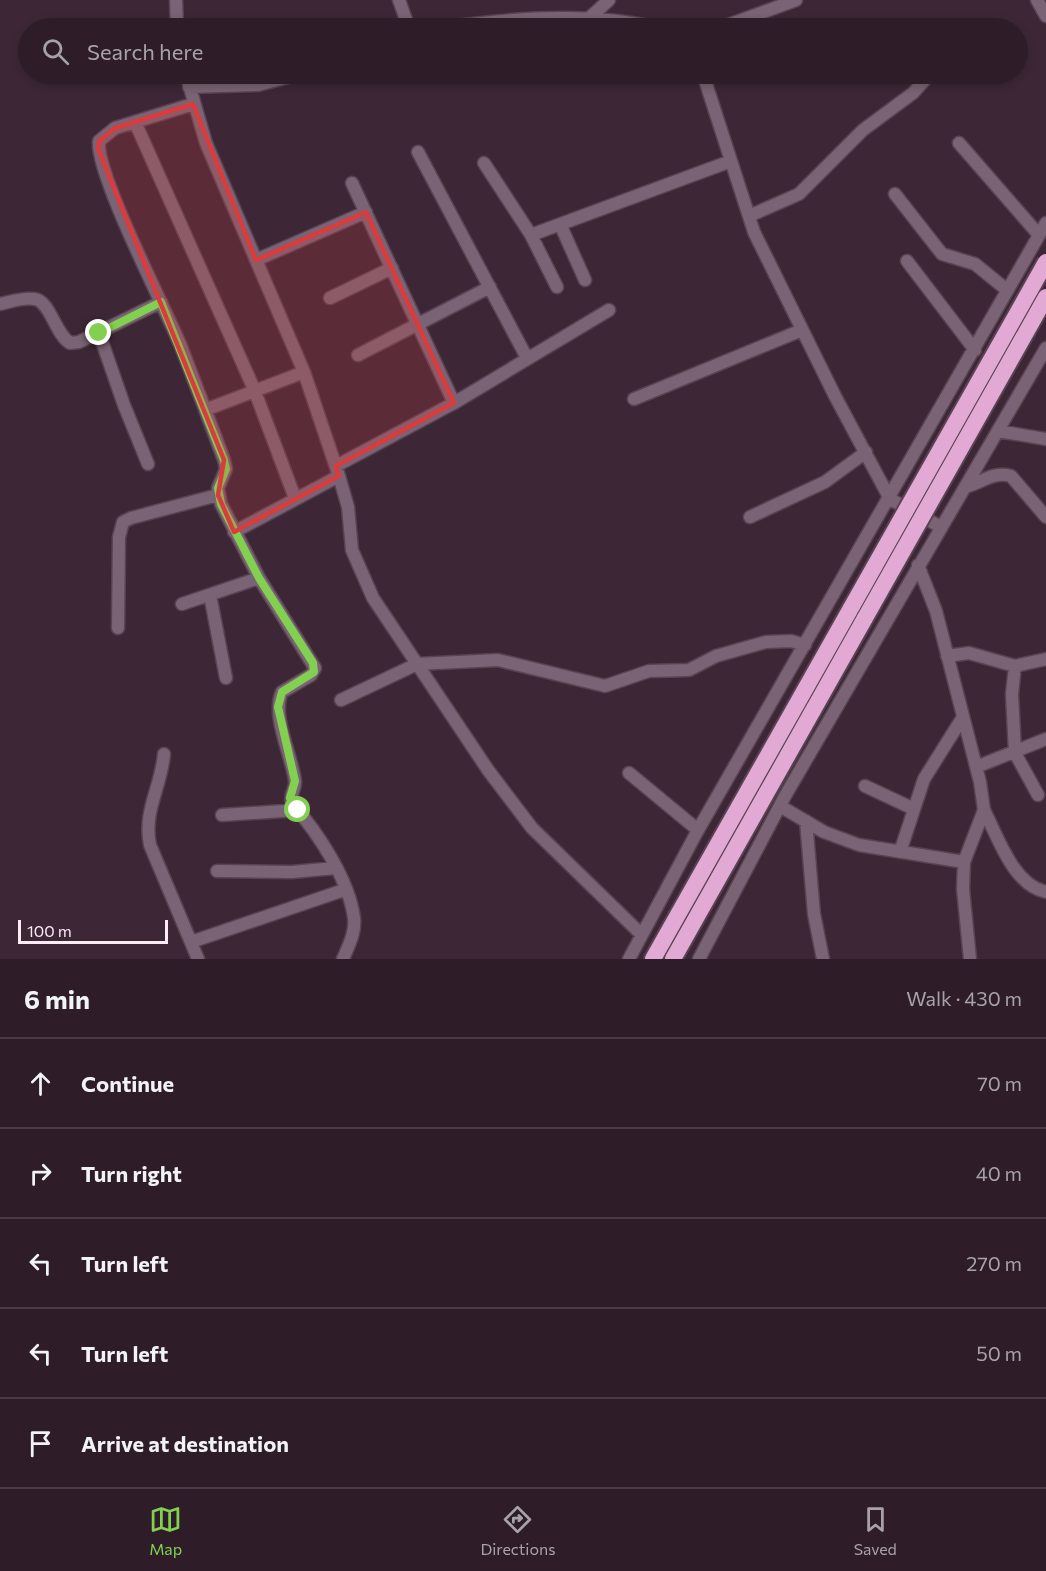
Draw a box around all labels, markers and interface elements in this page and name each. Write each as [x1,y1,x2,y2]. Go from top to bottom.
search box [18,18,1028,84]
icon: search [39,35,72,68]
text: Search here [87,38,203,65]
route end [85,319,111,345]
route start [284,796,310,822]
scale bar [18,917,168,944]
text: 100 m [27,921,72,940]
text: 6 min [24,983,90,1014]
text: Walk · 430 m [906,986,1022,1010]
icon: ahead [24,1067,57,1100]
text: Continue [81,1070,174,1097]
text: 70 m [977,1071,1022,1095]
icon: right [24,1157,57,1190]
text: Turn right [81,1160,182,1187]
text: 40 m [976,1161,1022,1185]
icon: left [24,1247,57,1280]
text: Turn left [81,1250,168,1277]
text: 270 m [966,1251,1022,1275]
icon: left [24,1337,57,1370]
text: Turn left [81,1340,168,1367]
text: 50 m [976,1341,1022,1365]
icon: arrive [24,1427,57,1460]
text: Arrive at destination [81,1430,289,1457]
tab: Map [149,1503,182,1558]
tab: Directions [480,1503,555,1558]
tab: Saved [854,1503,897,1558]

